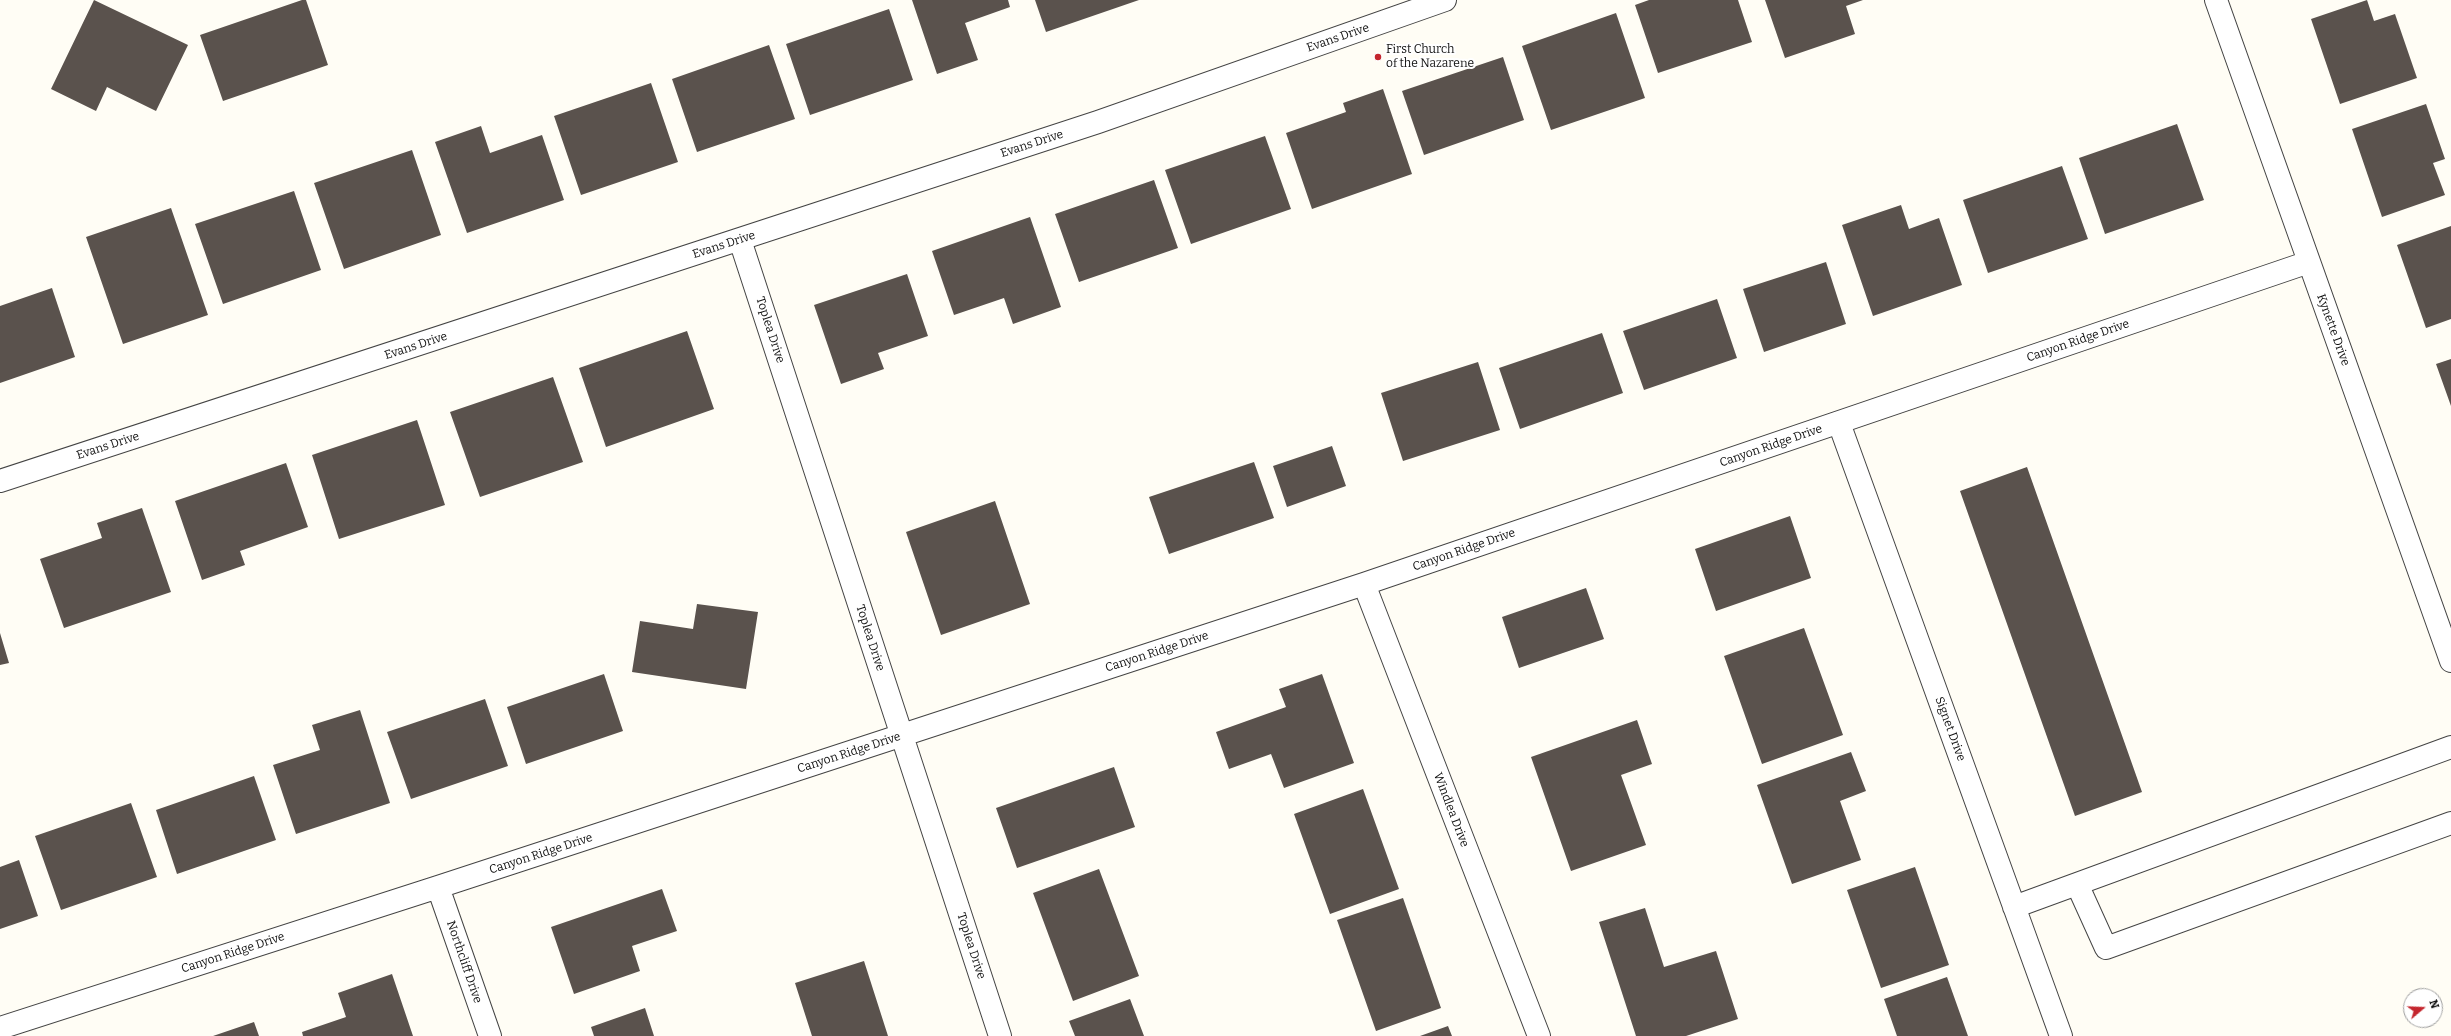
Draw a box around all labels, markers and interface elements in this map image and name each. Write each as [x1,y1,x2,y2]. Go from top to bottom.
street label: Evans Drive [1305,21,1371,55]
place label: First Church of the Nazarene [1386,43,1474,71]
marker: First Church of the Nazarene [1373,52,1383,62]
street label: Evans Drive [999,127,1065,161]
street label: Evans Drive [691,228,757,262]
street label: Kynette Drive [2313,292,2353,368]
street label: Toplea Drive [752,295,788,365]
street label: Canyon Ridge Drive [2025,317,2131,365]
street label: Evans Drive [383,329,449,363]
street label: Canyon Ridge Drive [1718,422,1824,470]
street label: Evans Drive [75,429,141,463]
street label: Canyon Ridge Drive [1411,526,1517,574]
street label: Toplea Drive [852,603,888,673]
street label: Canyon Ridge Drive [1104,628,1210,676]
street label: Signet Drive [1932,695,1968,763]
street label: Canyon Ridge Drive [796,729,902,777]
street label: Windlea Drive [1430,771,1472,849]
street label: Canyon Ridge Drive [488,830,594,878]
street label: Toplea Drive [953,911,989,981]
street label: Northcliff Drive [443,919,485,1005]
street label: Canyon Ridge Drive [180,929,286,977]
north arrow [2403,988,2443,1028]
text: N [2426,998,2441,1010]

